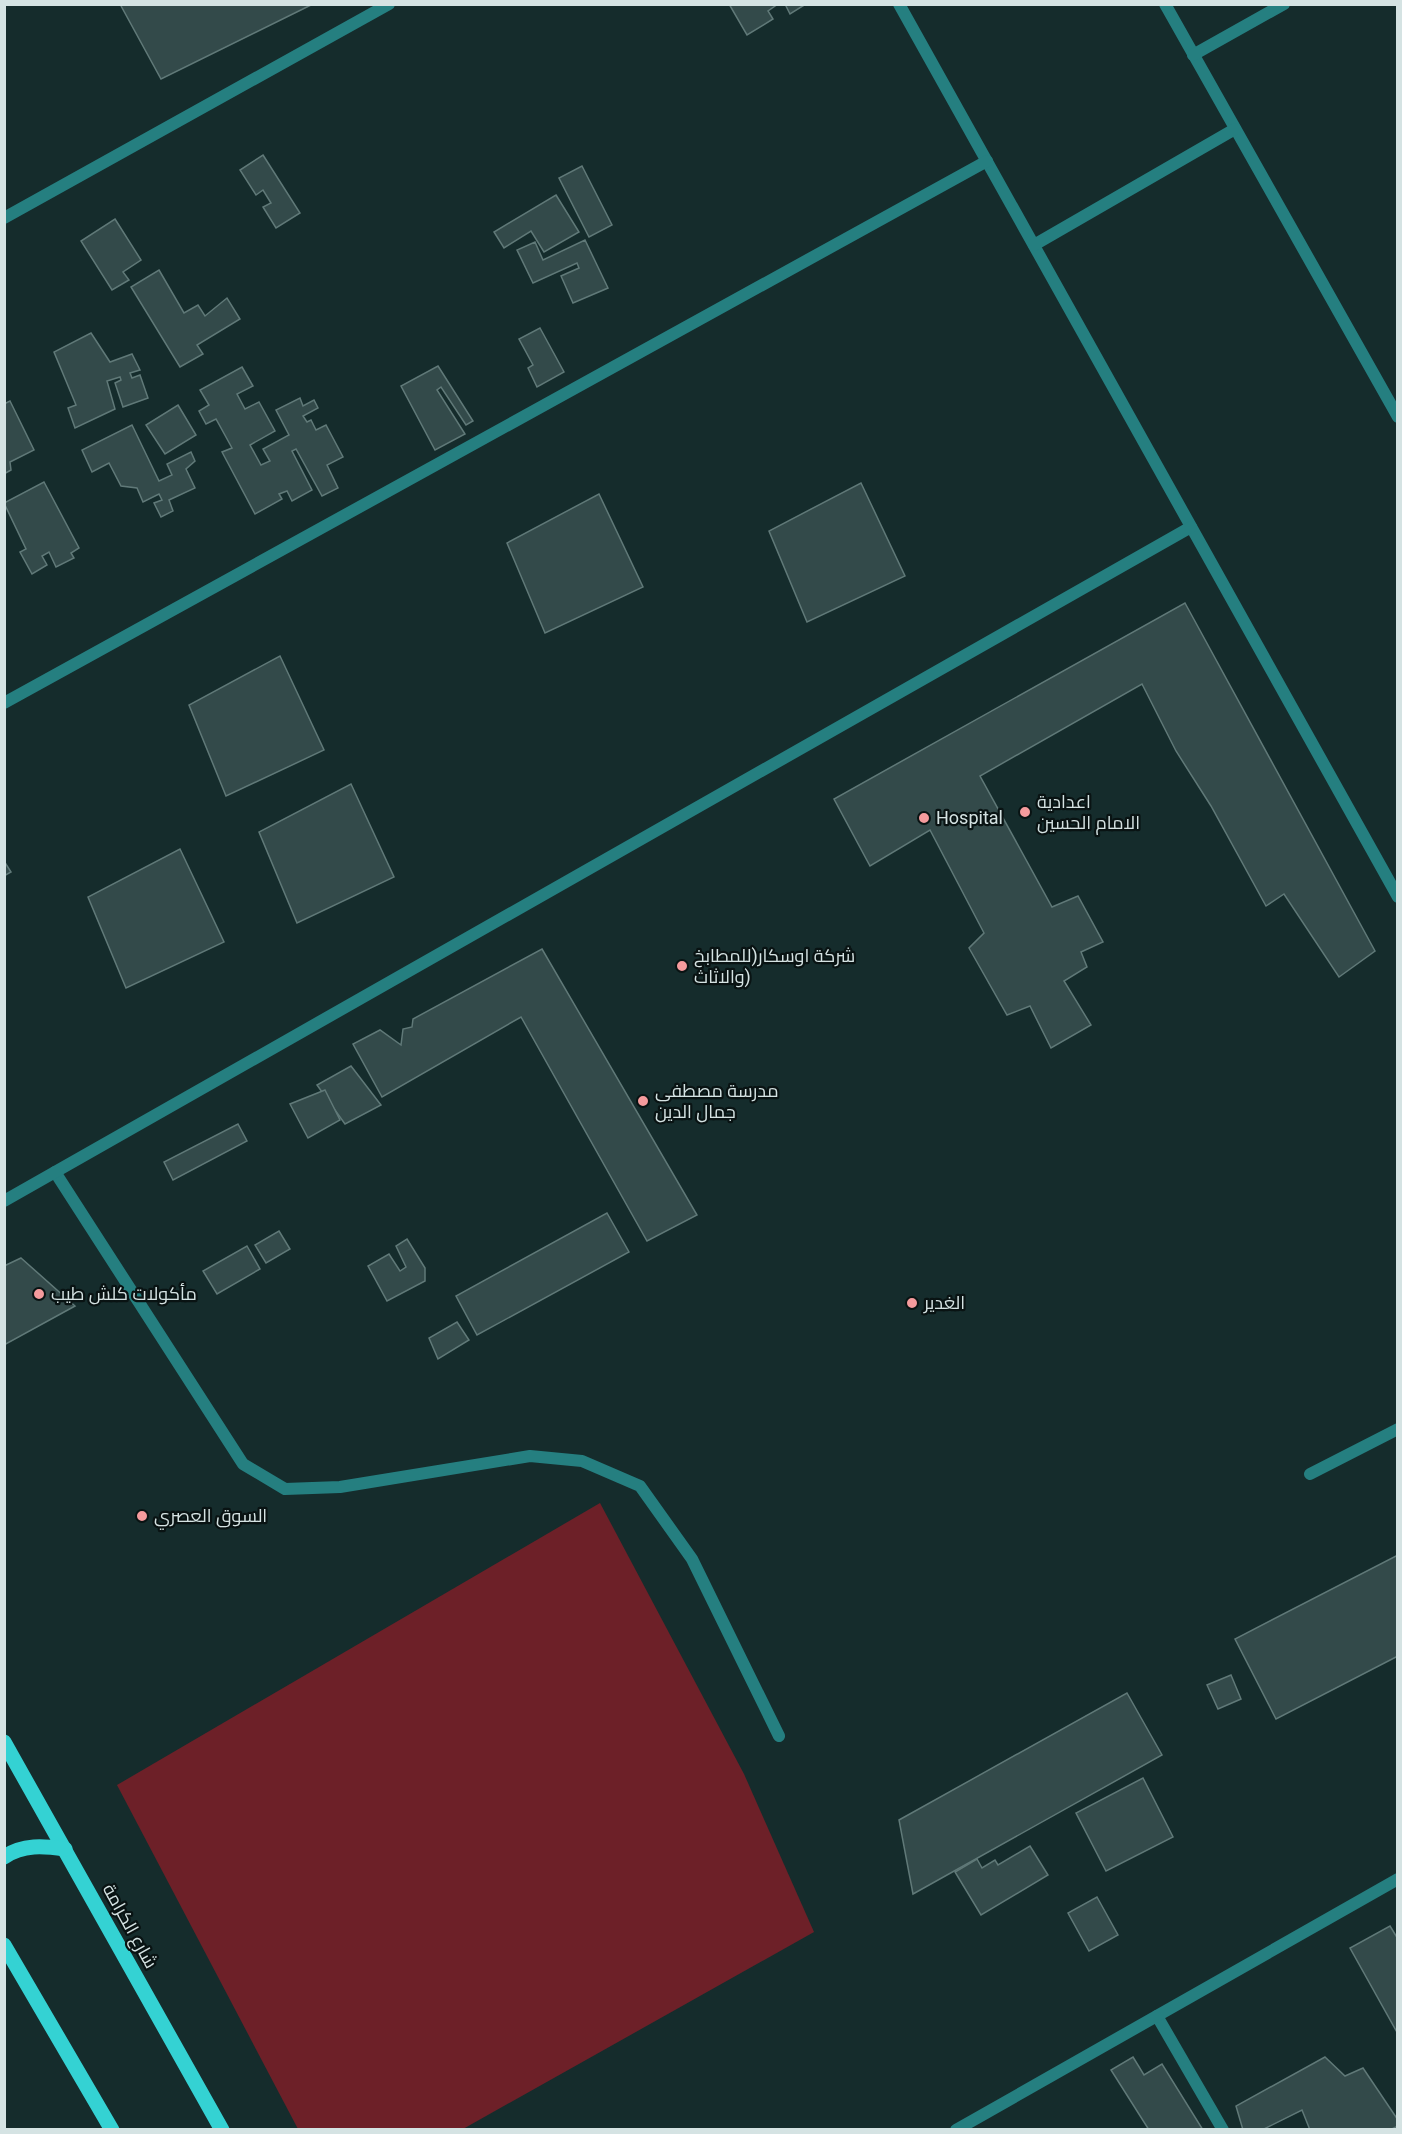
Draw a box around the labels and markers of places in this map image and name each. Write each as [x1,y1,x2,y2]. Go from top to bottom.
place label: اعدادية الامام الحسين [1037,791,1140,835]
marker: اعدادية الامام الحسين [1018,805,1032,819]
place label: Hospital [936,807,1003,828]
marker: Hospital [917,811,931,825]
place label: شركة اوسكار(للمطابخ والاثاث) [694,945,855,988]
marker: شركة اوسكار(للمطابخ والاثاث) [675,959,689,973]
place label: مدرسة مصطفى جمال الدين [655,1080,778,1123]
marker: مدرسة مصطفى جمال الدين [636,1094,650,1108]
place label: مأكولات كلش طيب [51,1283,197,1305]
marker: مأكولات كلش طيب [32,1287,46,1301]
place label: الغدير [923,1292,965,1314]
marker: الغدير [905,1296,919,1310]
place label: السوق العصري [154,1505,267,1530]
marker: السوق العصري [135,1509,149,1523]

